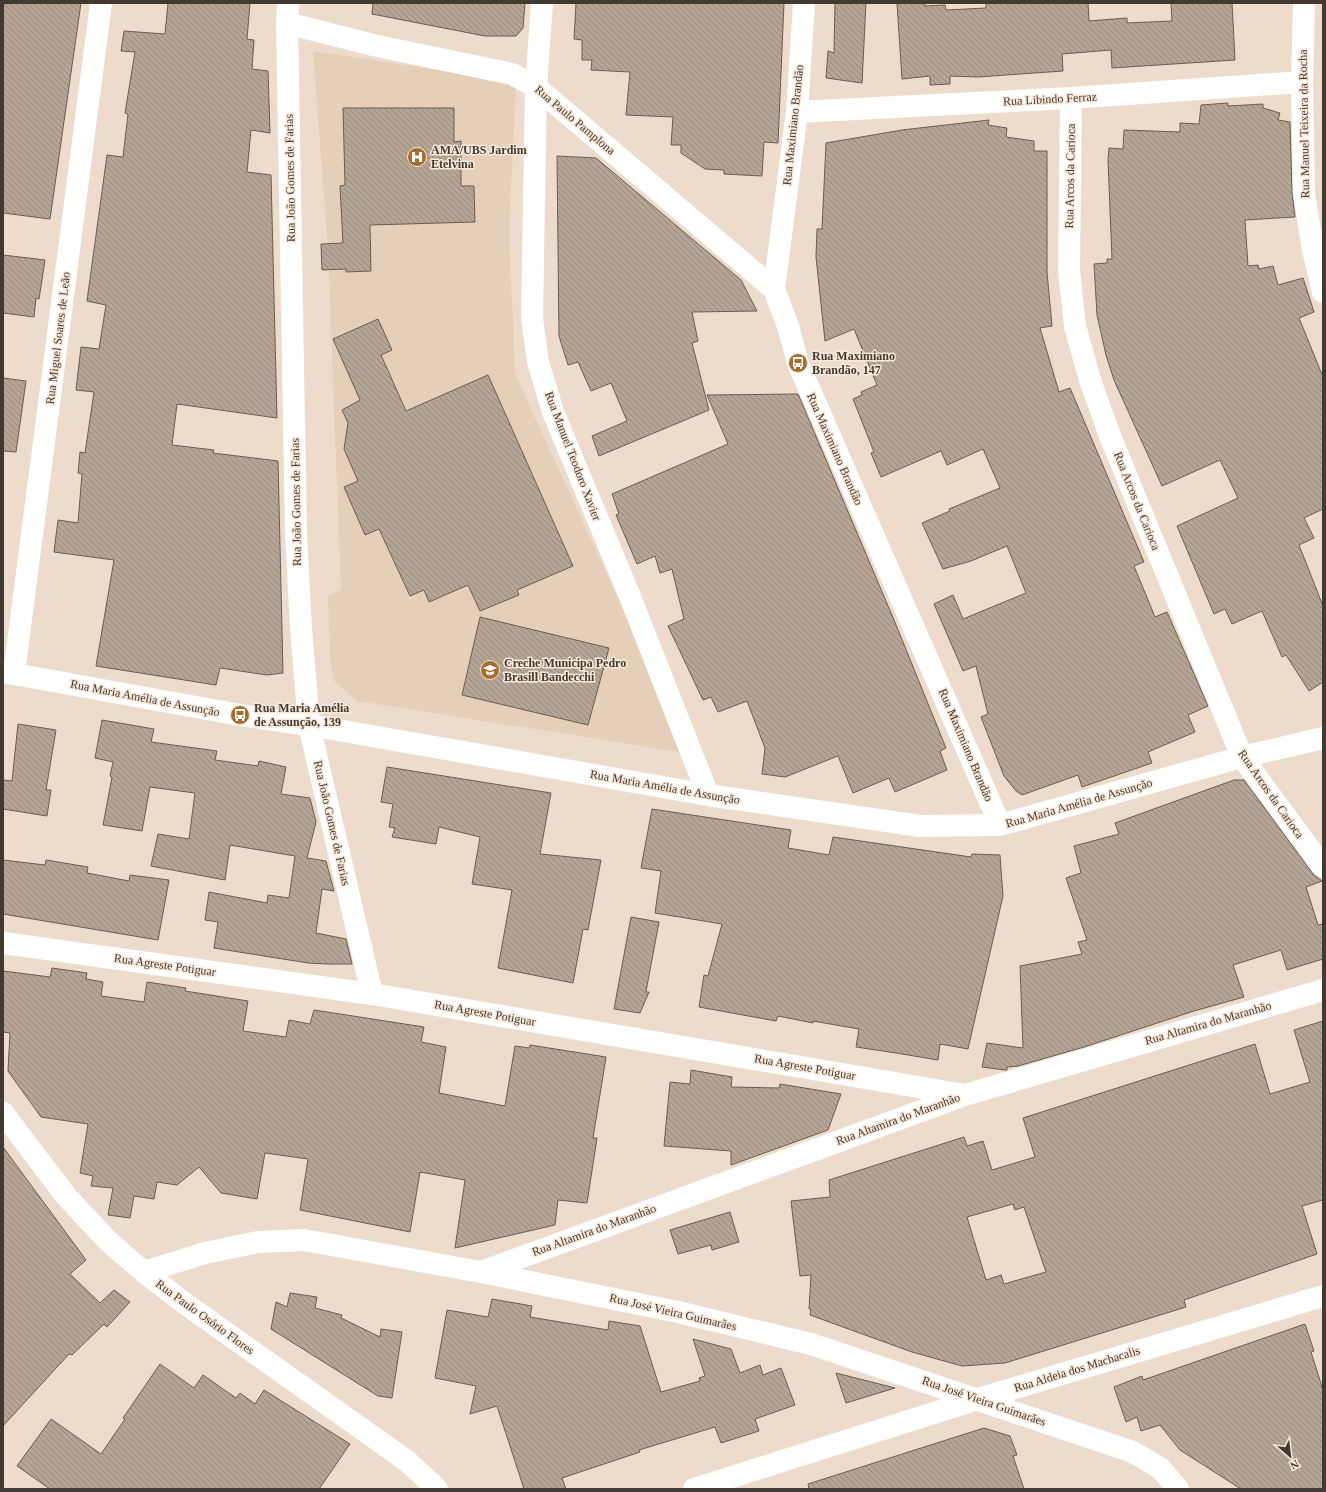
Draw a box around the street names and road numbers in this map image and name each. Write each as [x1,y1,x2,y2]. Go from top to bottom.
street label: Rua Manuel Teixeira da Rocha [1296,49,1312,199]
street label: Rua Maximiano Brandão [780,64,806,186]
street label: Rua Paulo Pamplona [532,82,619,158]
street label: Rua Libindo Ferraz [1003,90,1097,108]
street label: Rua João Gomes de Farias [282,114,298,242]
street label: Rua Arcos da Carioca [1062,123,1078,229]
street label: Rua Miguel Soares de Leão [43,271,73,405]
street label: Rua Manuel Teodoro Xavier [542,389,604,523]
street label: Rua Maximiano Brandão [804,391,866,507]
street label: Rua João Gomes de Farias [288,438,304,566]
street label: Rua Arcos da Carioca [1111,450,1163,553]
street label: Rua Maria Amélia de Assunção [69,677,221,719]
street label: Rua Maximiano Brandão [936,686,996,804]
street label: Rua Arcos da Carioca [1235,747,1307,842]
street label: Rua João Gomes de Farias [311,759,353,887]
street label: Rua Maria Amélia de Assunção [589,767,741,807]
street label: Rua Maria Amélia de Assunção [1004,775,1154,831]
street label: Rua Agreste Potiguar [113,951,217,979]
street label: Rua Agreste Potiguar [433,997,537,1029]
street label: Rua Altamira do Maranhão [1143,998,1273,1048]
street label: Rua Agreste Potiguar [753,1051,857,1083]
street label: Rua Altamira do Maranhão [834,1090,962,1148]
street label: Rua Altamira do Maranhão [530,1201,658,1259]
street label: Rua Paulo Osório Flores [153,1277,257,1358]
street label: Rua José Vieira Guimarães [608,1291,738,1334]
street label: Rua Aldeia dos Machacalis [1012,1343,1142,1395]
street label: Rua José Vieira Guimarães [920,1373,1048,1429]

